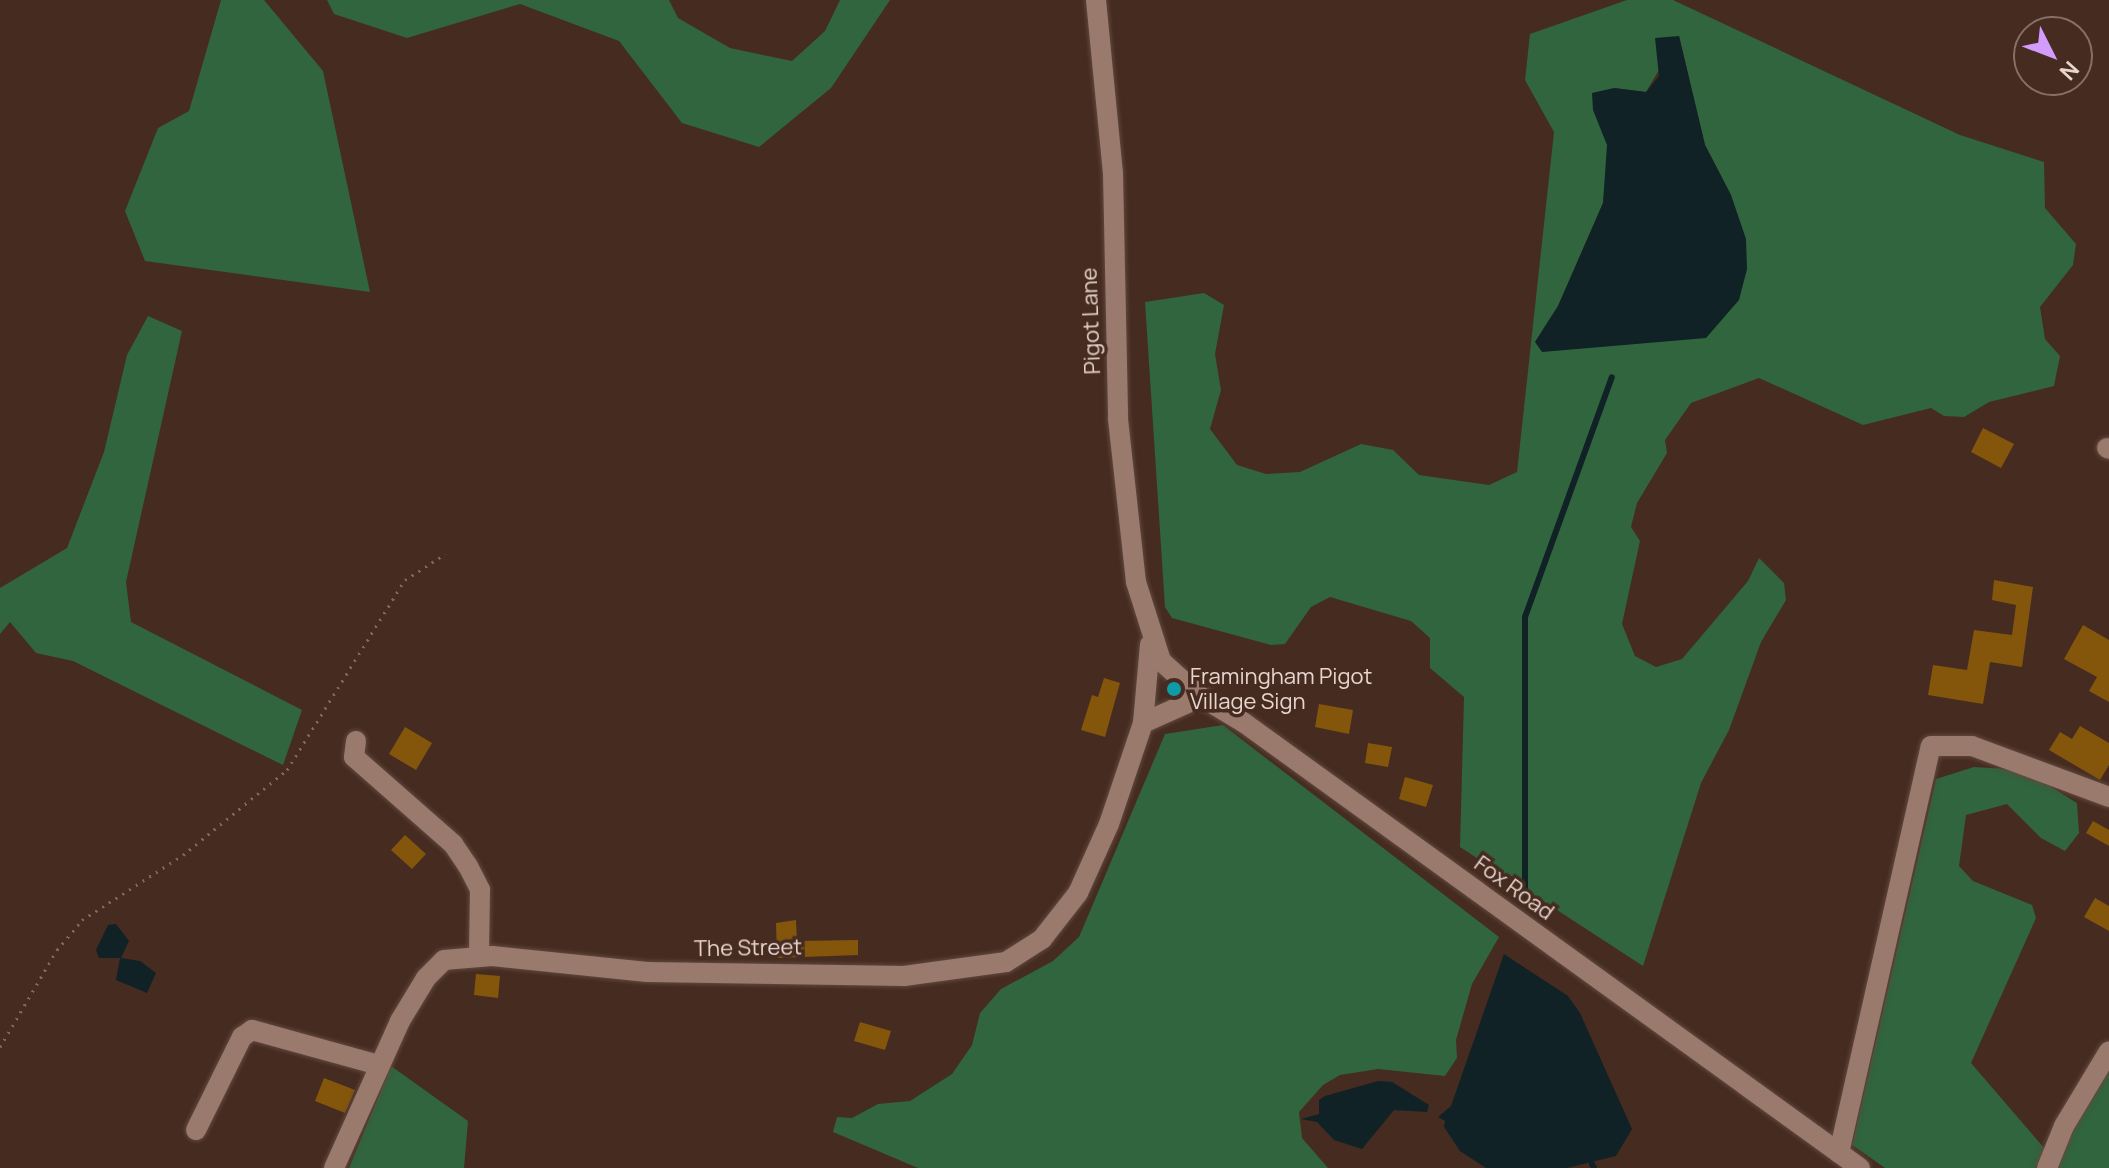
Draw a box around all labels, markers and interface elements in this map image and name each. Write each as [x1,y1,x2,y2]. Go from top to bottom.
north arrow [2013,16,2093,96]
text: N [2053,55,2086,87]
street label: Pigot Lane [1076,267,1106,375]
place label: Framingham Pigot Village Sign [1190,663,1372,714]
marker: Framingham Pigot Village Sign [1165,680,1183,698]
street label: Fox Road [1469,850,1559,926]
street label: The Street [694,934,802,962]

